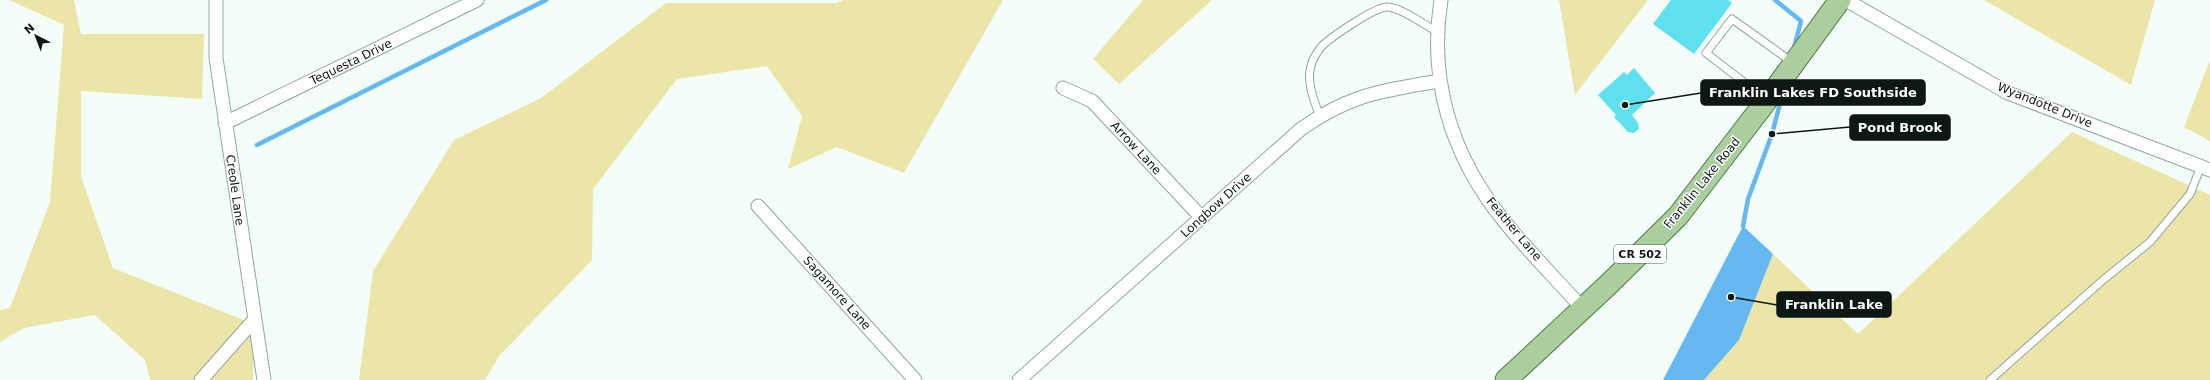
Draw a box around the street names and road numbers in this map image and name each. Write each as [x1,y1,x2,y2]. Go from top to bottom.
street label: Tequesta Drive [307,36,394,88]
street label: Wyandotte Drive [1995,80,2095,130]
street label: Arrow Lane [1108,119,1164,177]
street label: Franklin Lake Road [1661,135,1743,231]
street label: Creole Lane [223,154,247,226]
street label: Longbow Drive [1178,170,1254,240]
street label: Feather Lane [1483,194,1545,264]
road number: CR 502 [1614,245,1666,263]
street label: Sagamore Lane [800,253,874,333]

